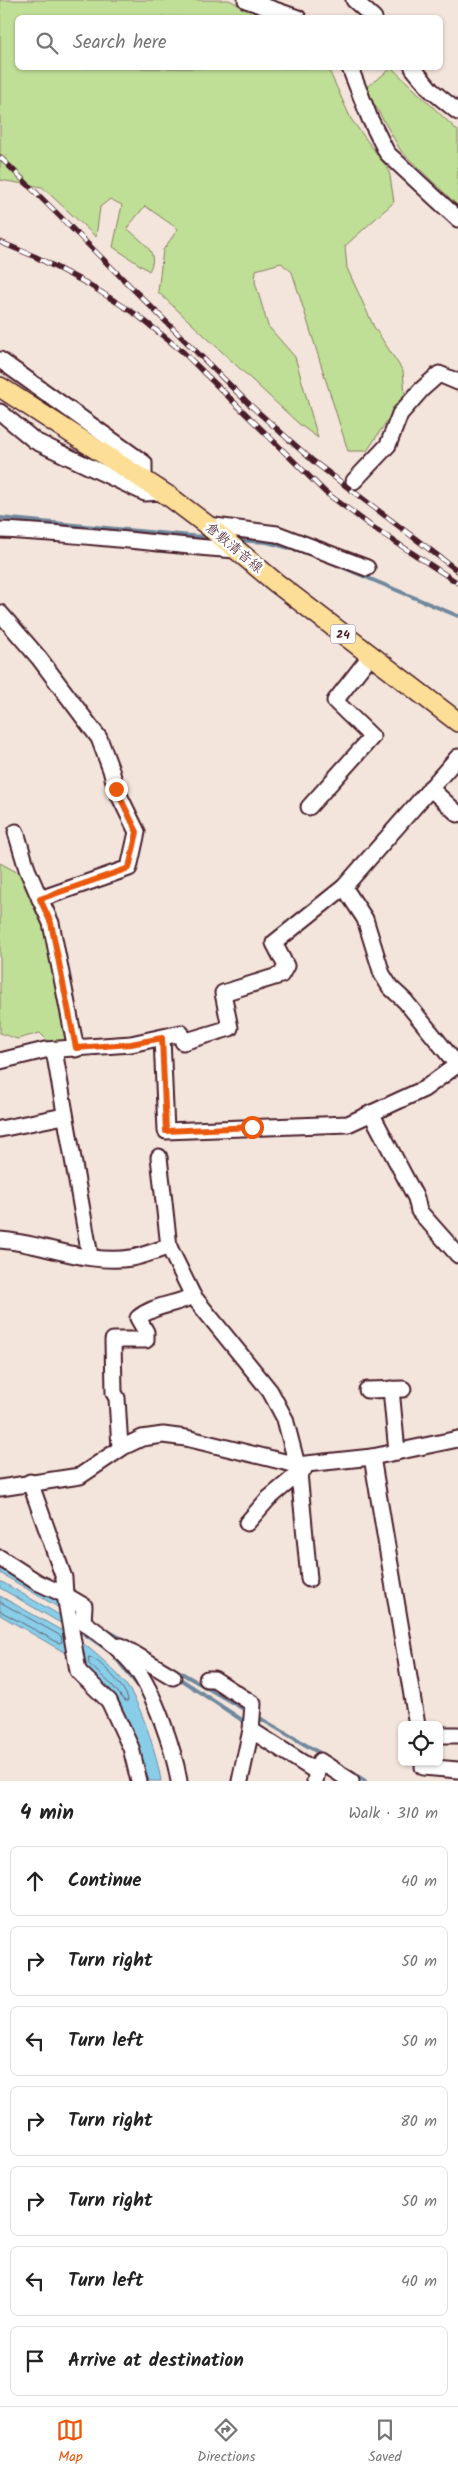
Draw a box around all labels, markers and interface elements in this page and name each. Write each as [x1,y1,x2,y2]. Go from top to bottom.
search box [15,15,443,70]
text: Search here [73,28,167,58]
icon: search [33,29,61,57]
street label: 倉敷清音線 [200,517,268,579]
road number: 24 [330,624,356,644]
route end [105,778,128,801]
route start [241,1116,264,1139]
map controls [398,1721,443,1766]
button: locate [398,1721,443,1766]
text: 4 min [20,1797,74,1830]
text: Walk · 310 m [349,1801,438,1826]
text: Continue [68,1866,141,1896]
icon: ahead [21,1867,49,1895]
text: 40 m [401,1869,437,1894]
text: Turn right [68,1946,153,1976]
icon: right [21,1947,49,1975]
text: 50 m [401,1949,437,1974]
text: Turn left [68,2026,143,2056]
icon: left [21,2027,49,2055]
text: 50 m [401,2029,437,2054]
text: Turn right [68,2106,153,2136]
icon: right [21,2107,49,2135]
text: 80 m [400,2109,437,2134]
text: Turn right [68,2186,153,2216]
icon: right [21,2187,49,2215]
text: 50 m [401,2189,437,2214]
text: Turn left [68,2266,143,2296]
icon: left [21,2267,49,2295]
text: 40 m [401,2269,437,2294]
text: Arrive at destination [68,2346,244,2376]
icon: arrive [21,2347,49,2375]
tab: Map [56,2416,84,2468]
tab: Directions [197,2416,255,2468]
tab: Saved [368,2416,402,2468]

